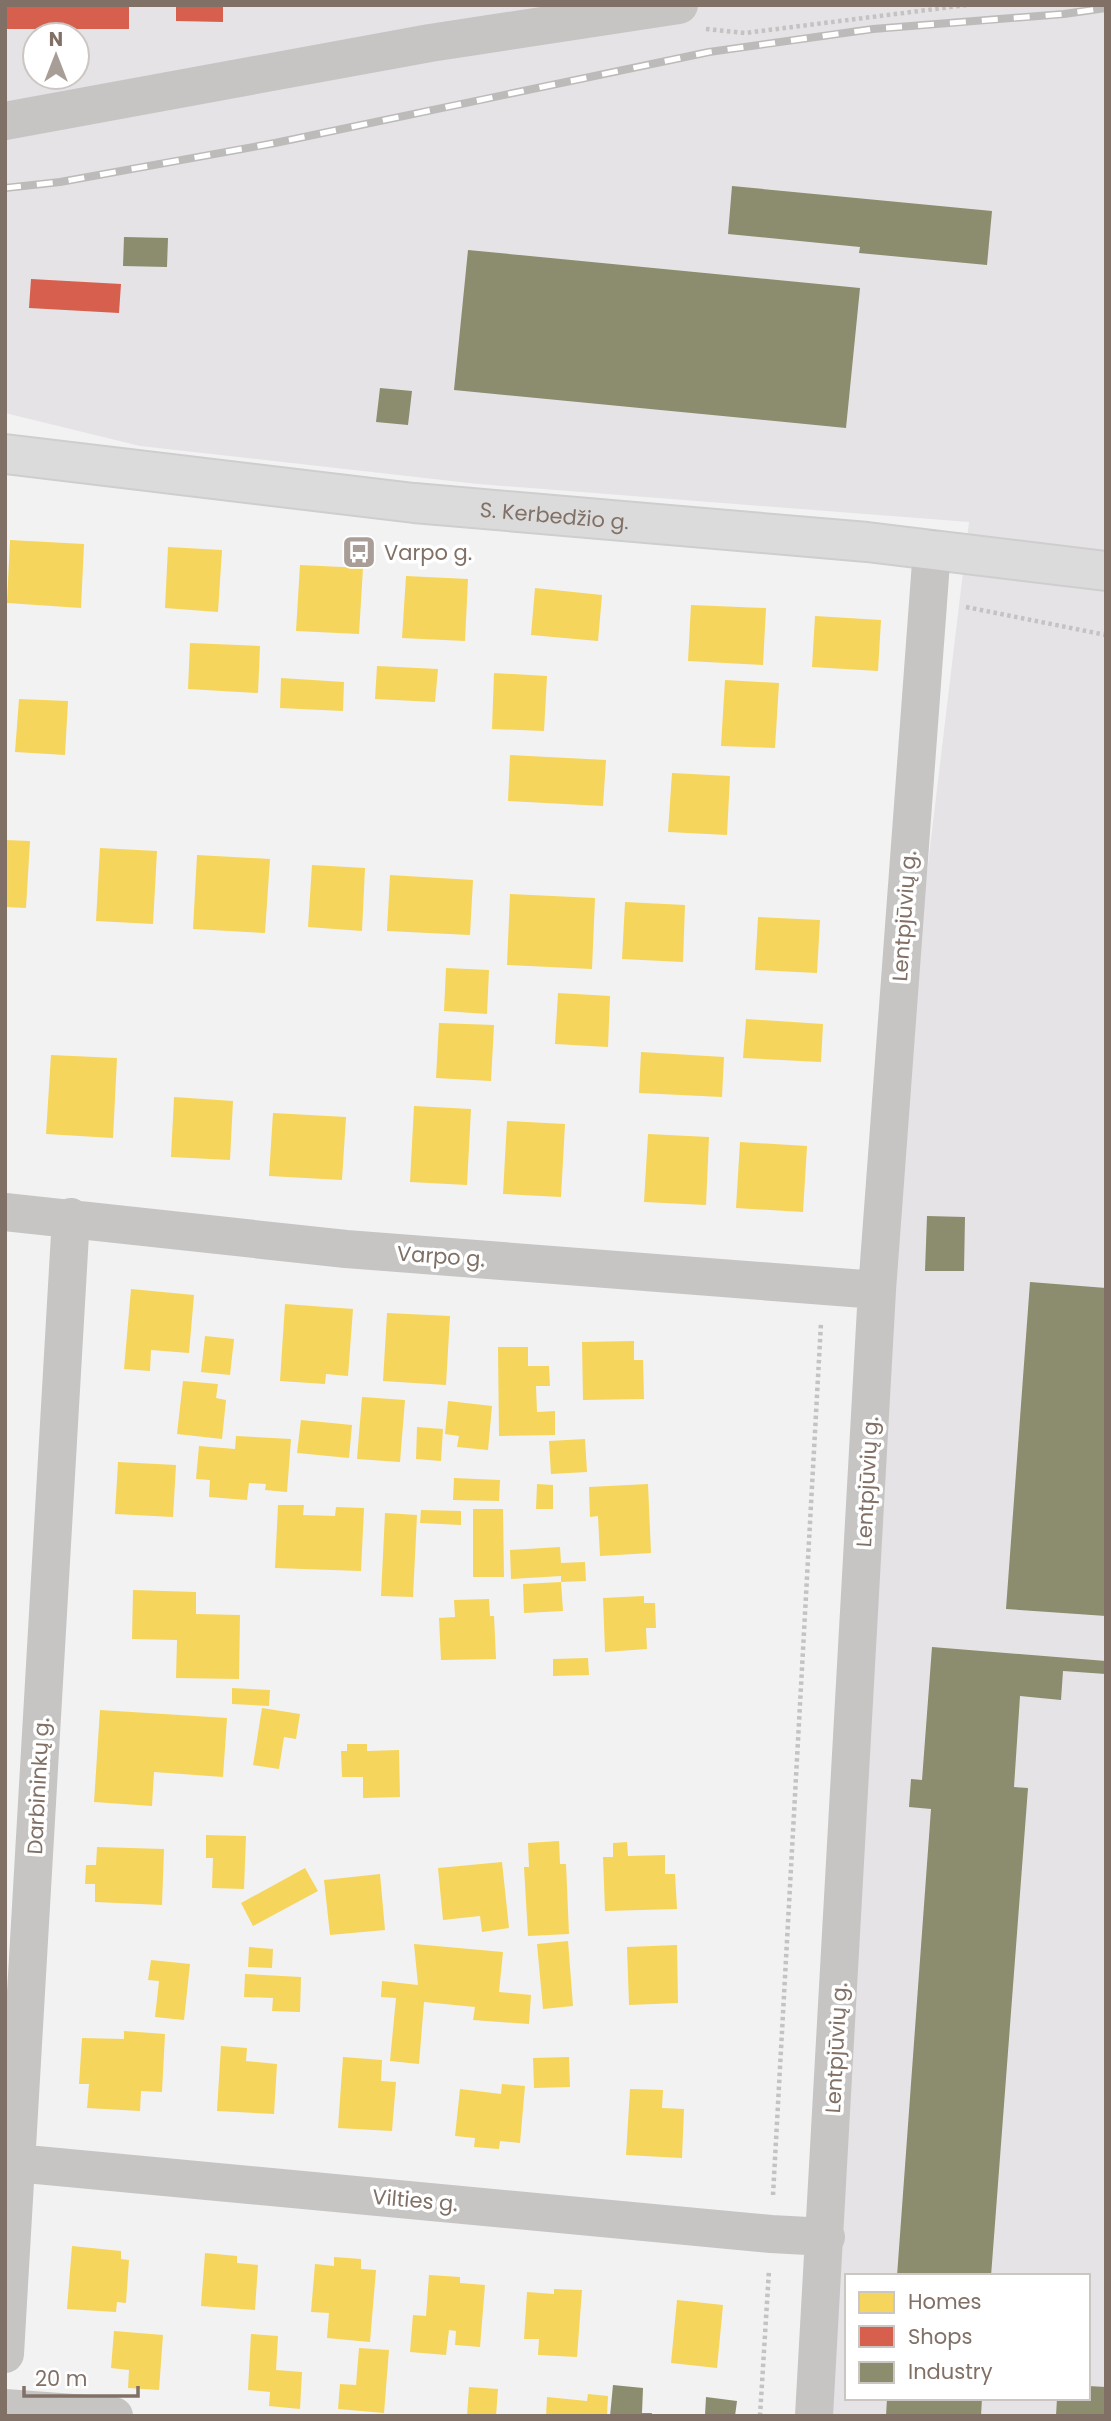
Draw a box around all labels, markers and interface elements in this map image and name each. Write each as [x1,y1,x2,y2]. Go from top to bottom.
north arrow [21,21,91,91]
text: N [49,26,63,53]
street label: S. Kerbedžio g. [479,494,630,536]
bus stop icon: Varpo g. [340,533,378,571]
place label: Varpo g. [384,538,472,567]
street label: Lentpjūvių g. [885,850,923,982]
street label: Varpo g. [396,1238,486,1274]
street label: Lentpjūvių g. [849,1416,885,1548]
street label: Darbininkų g. [20,1717,56,1855]
street label: Lentpjūvių g. [818,1982,854,2114]
street label: Vilties g. [371,2182,459,2218]
legend [845,2274,1090,2400]
text: Homes [908,2287,982,2316]
text: Shops [908,2322,972,2351]
scale bar [24,2354,138,2398]
text: Industry [908,2357,993,2386]
text: 20 m [35,2364,88,2393]

